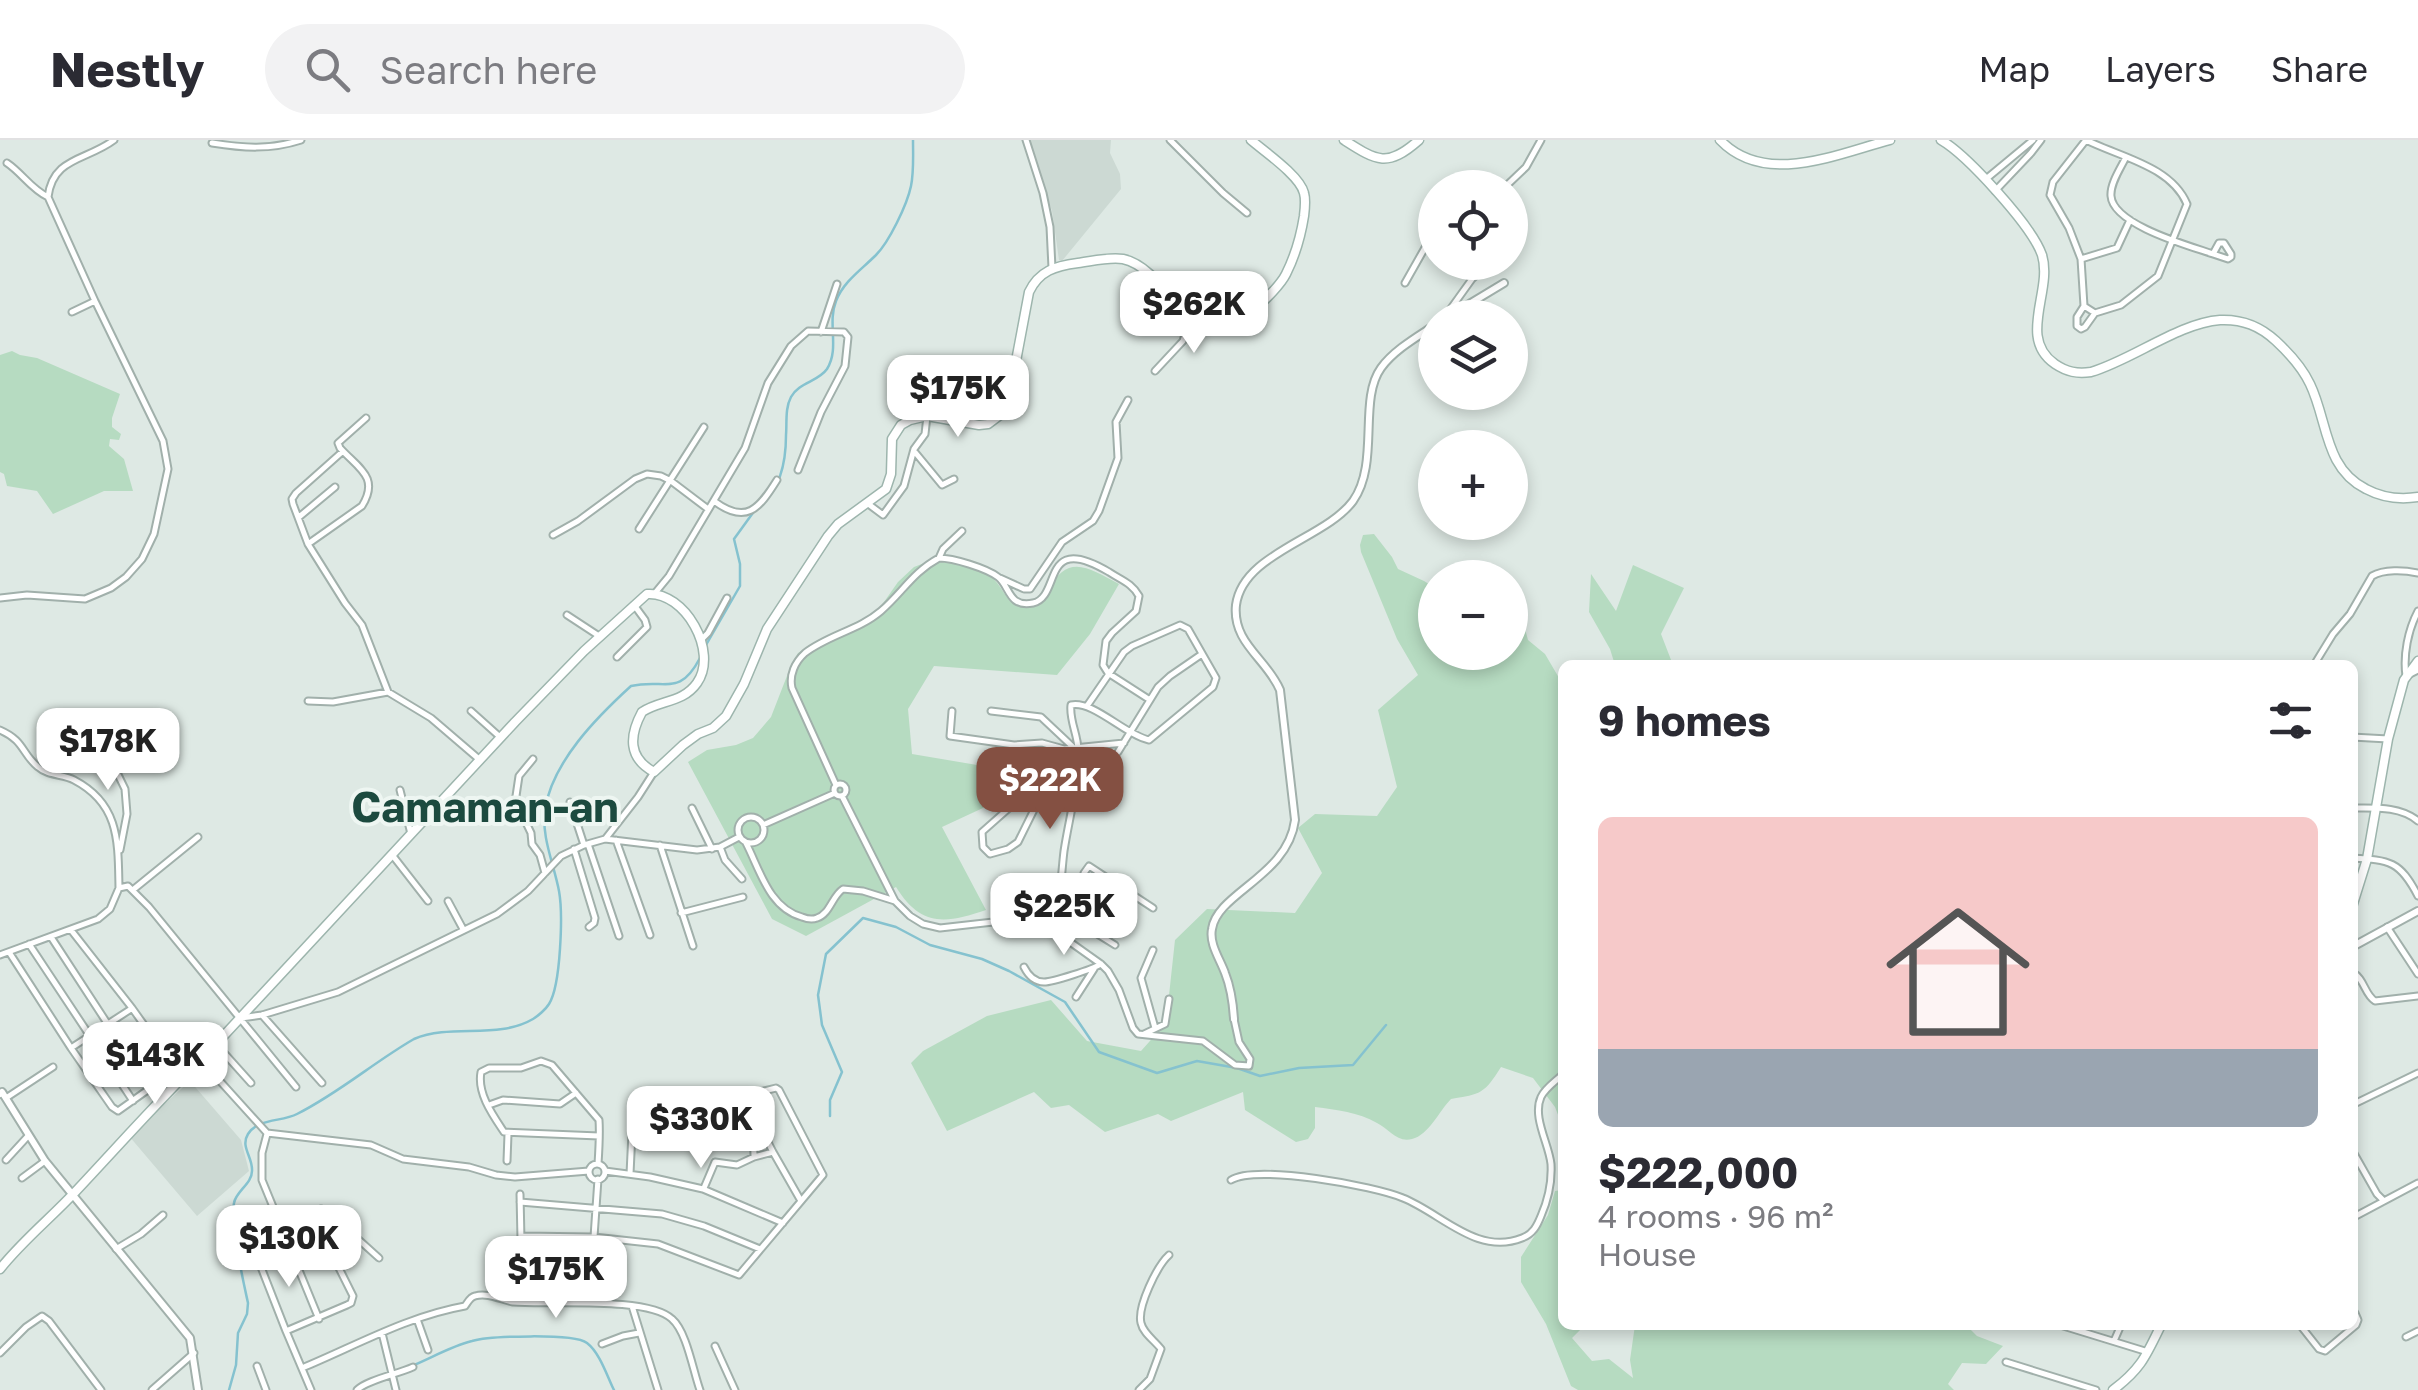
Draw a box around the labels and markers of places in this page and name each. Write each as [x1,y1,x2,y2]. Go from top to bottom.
pin: $262K [1124,271,1264,356]
pin: $175K [888,355,1028,440]
pin: $178K [38,708,178,793]
pin: $222K [980,747,1120,832]
pin: $225K [994,873,1134,958]
pin: $143K [85,1022,225,1107]
pin: $330K [631,1086,771,1171]
pin: $130K [219,1205,359,1290]
pin: $175K [486,1236,626,1321]

